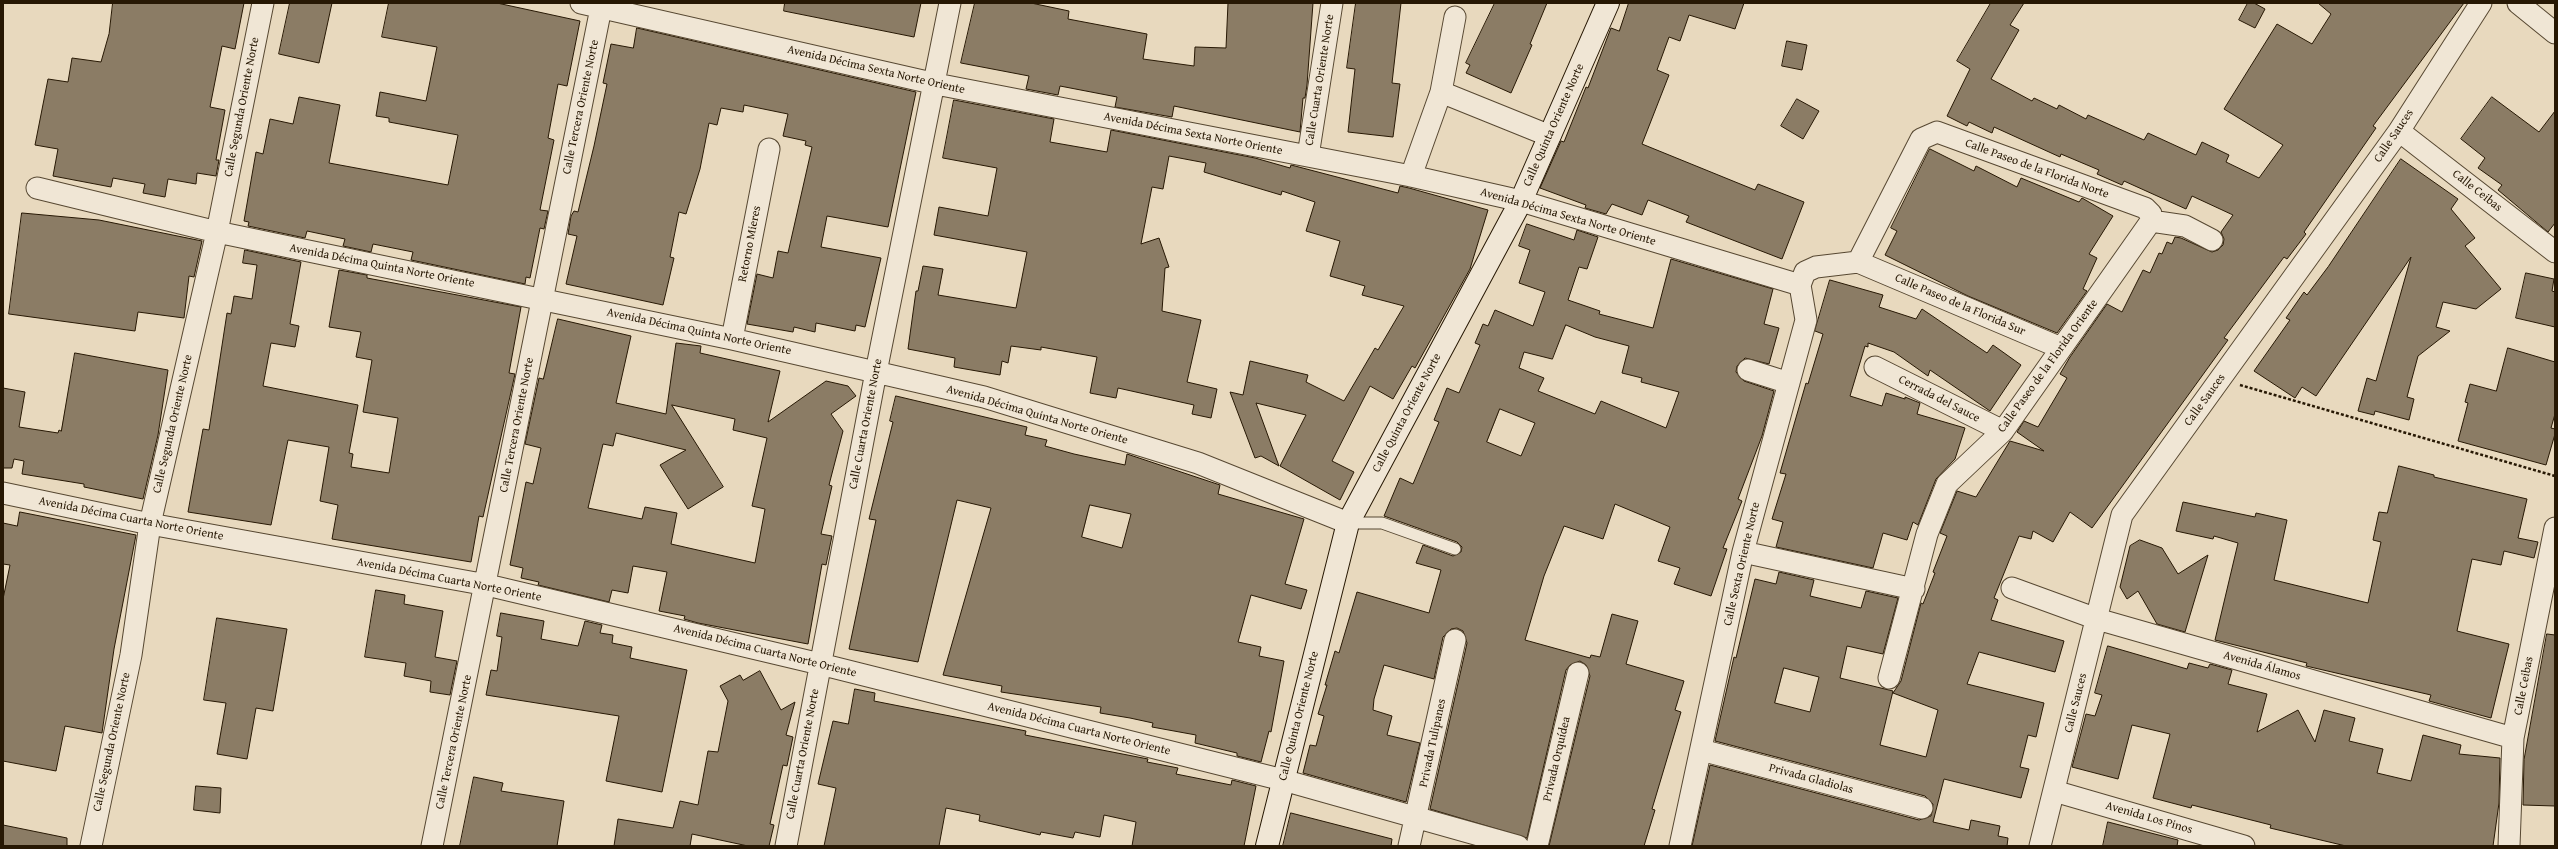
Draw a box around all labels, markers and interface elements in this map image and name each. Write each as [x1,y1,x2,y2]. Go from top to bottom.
street label: Calle Cuarta Oriente Norte [1303,13,1337,147]
street label: Calle Segunda Oriente Norte [221,36,263,178]
street label: Calle Tercera Oriente Norte [560,38,602,176]
street label: Avenida Décima Sexta Norte Oriente [786,43,966,97]
street label: Calle Quinta Oriente Norte [1520,61,1588,189]
street label: Calle Sauces [2371,107,2417,165]
street label: Avenida Décima Sexta Norte Oriente [1102,110,1284,158]
street label: Calle Paseo de la Florida Norte [1963,136,2111,202]
street label: Calle Ceibas [2449,167,2505,215]
street label: Avenida Décima Sexta Norte Oriente [1479,185,1657,249]
street label: Retorno Mieres [736,205,764,283]
street label: Avenida Décima Quinta Norte Oriente [288,241,476,291]
street label: Calle Paseo de la Florida Sur [1893,271,2027,339]
street label: Calle Paseo de la Florida Oriente [1995,297,2101,435]
street label: Avenida Décima Quinta Norte Oriente [605,305,793,359]
street label: Calle Quinta Oriente Norte [1369,351,1445,475]
street label: Calle Segunda Oriente Norte [150,353,196,495]
street label: Calle Tercera Oriente Norte [497,356,537,494]
street label: Calle Cuarta Oriente Norte [846,358,886,490]
street label: Calle Sauces [2181,371,2229,429]
street label: Cerrada del Sauce [1896,372,1982,426]
street label: Avenida Décima Quinta Norte Oriente [945,382,1129,448]
street label: Avenida Décima Cuarta Norte Oriente [37,494,225,544]
street label: Calle Sexta Oriente Norte [1721,501,1763,627]
street label: Avenida Décima Cuarta Norte Oriente [355,555,543,605]
street label: Avenida Décima Cuarta Norte Oriente [672,621,858,681]
street label: Avenida Álamos [2222,648,2302,684]
street label: Calle Quinta Oriente Norte [1276,650,1322,782]
street label: Calle Ceibas [2511,655,2537,717]
street label: Calle Segunda Oriente Norte [90,671,134,813]
street label: Calle Sauces [2062,672,2090,734]
street label: Calle Tercera Oriente Norte [433,673,475,811]
street label: Calle Cuarta Oriente Norte [783,688,823,820]
street label: Privada Tulipanes [1417,697,1449,789]
street label: Avenida Décima Cuarta Norte Oriente [986,699,1172,759]
street label: Privada Orquídea [1540,715,1574,803]
street label: Privada Gladiolas [1767,761,1855,797]
street label: Avenida Los Pinos [2104,799,2194,837]

